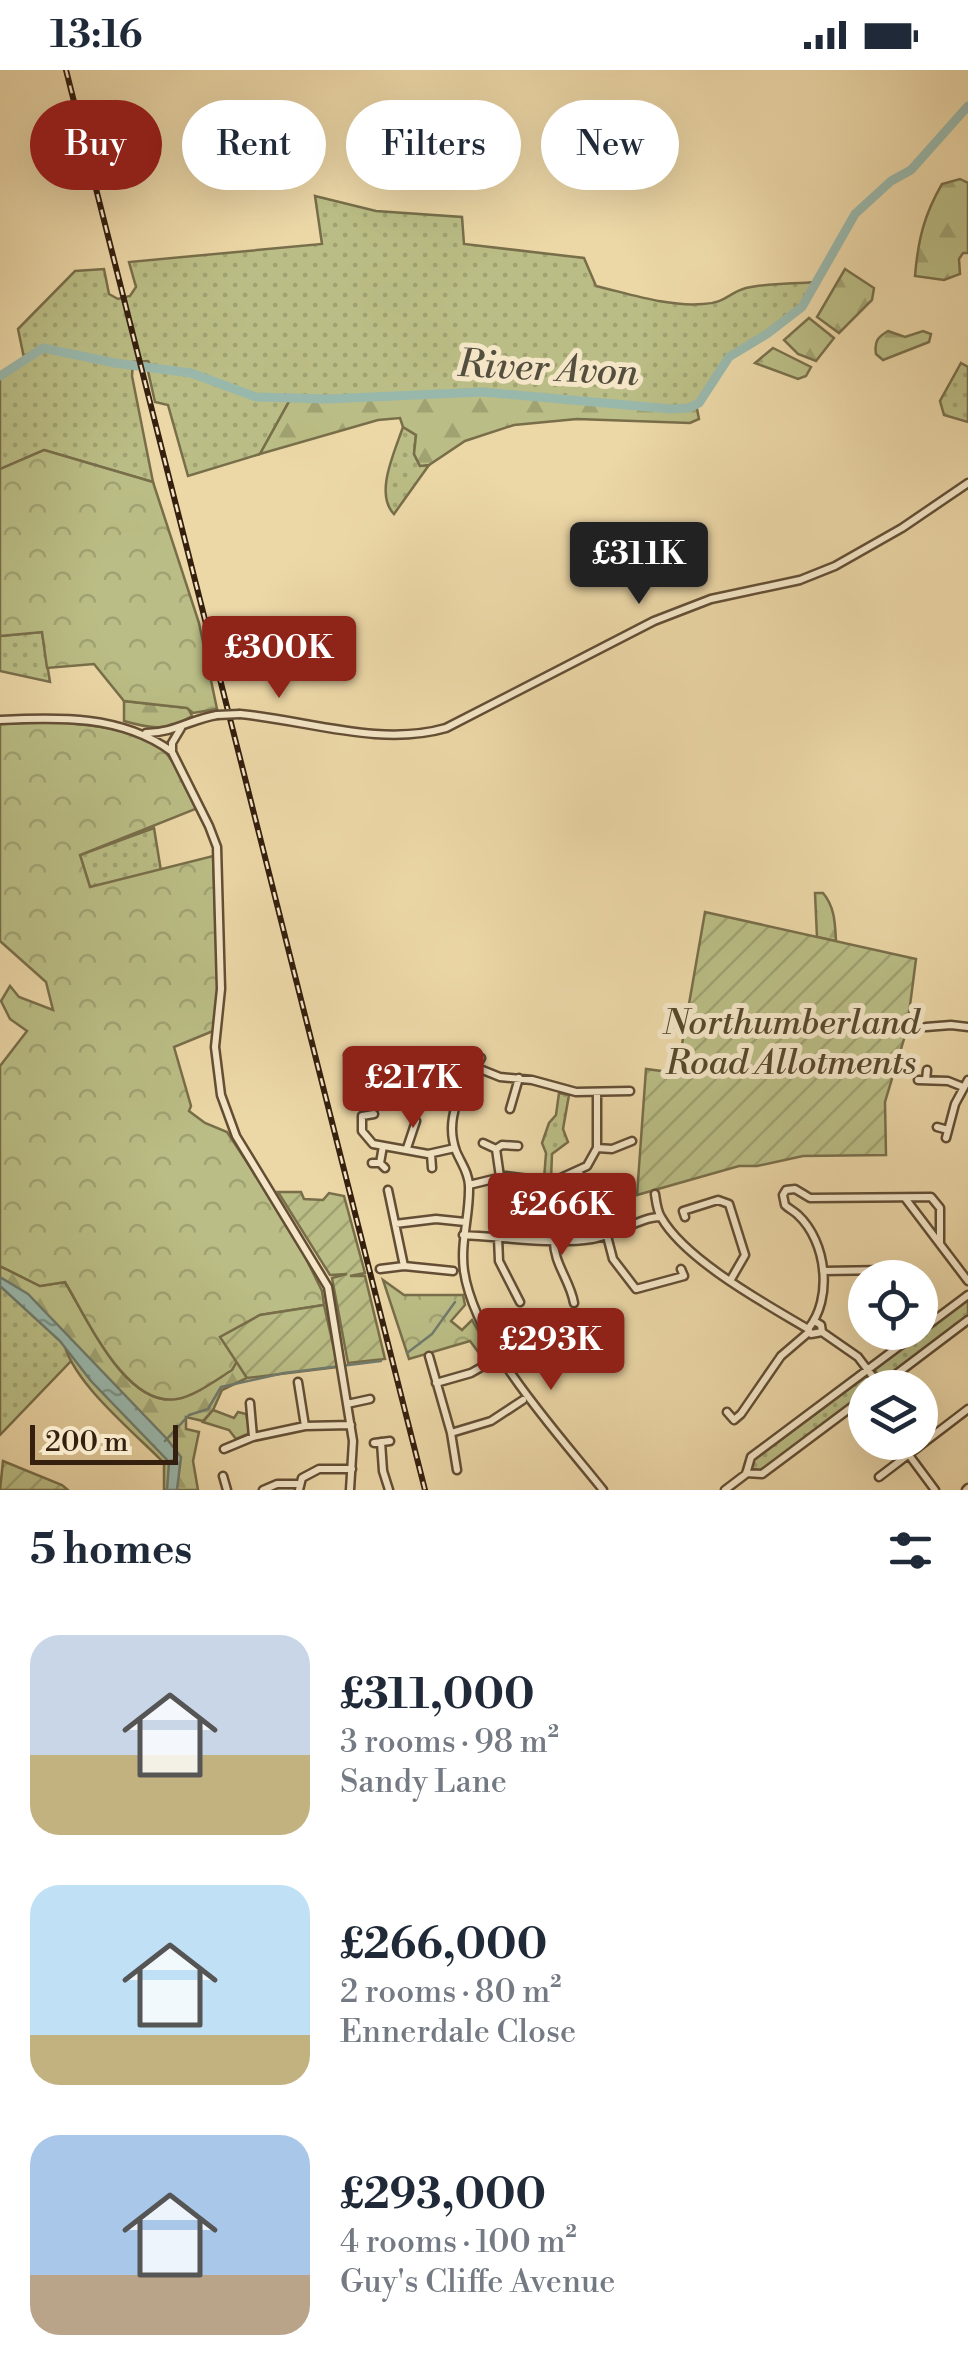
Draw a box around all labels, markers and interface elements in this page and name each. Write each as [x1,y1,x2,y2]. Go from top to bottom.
text: 13:16 [50,12,142,59]
chip: Buy [30,100,162,190]
chip: Rent [182,100,326,190]
chip: Filters [346,100,521,190]
chip: New [541,100,679,190]
water label: River Avon [455,341,640,397]
pin: £311K [569,522,709,607]
text: £311K [592,534,686,574]
pin: £300K [209,616,349,701]
text: £300K [224,628,334,668]
park label: Northumberland Road Allotments [661,1002,921,1085]
pin: £217K [343,1046,483,1131]
text: £217K [365,1058,461,1098]
pin: £266K [492,1173,632,1258]
text: £266K [510,1185,614,1225]
map controls [848,1260,938,1460]
button: locate [848,1260,938,1350]
pin: £293K [481,1308,621,1393]
text: £293K [499,1320,603,1360]
button: layers [848,1370,938,1460]
scale bar [30,1420,178,1464]
text: 200 m [45,1425,128,1460]
icon: filters [883,1523,938,1578]
text: 5 homes [30,1524,192,1577]
text: £311,000 [340,1669,534,1722]
icon: home [110,1675,230,1795]
text: 3 rooms · 98 m² [340,1722,559,1762]
text: Sandy Lane [340,1762,507,1802]
text: £266,000 [340,1919,547,1972]
icon: home [110,1925,230,2045]
text: 2 rooms · 80 m² [340,1972,561,2012]
text: Ennerdale Close [340,2012,576,2052]
text: £293,000 [340,2169,546,2222]
icon: home [110,2175,230,2295]
text: 4 rooms · 100 m² [340,2222,577,2262]
text: Guy's Cliffe Avenue [340,2262,615,2302]

